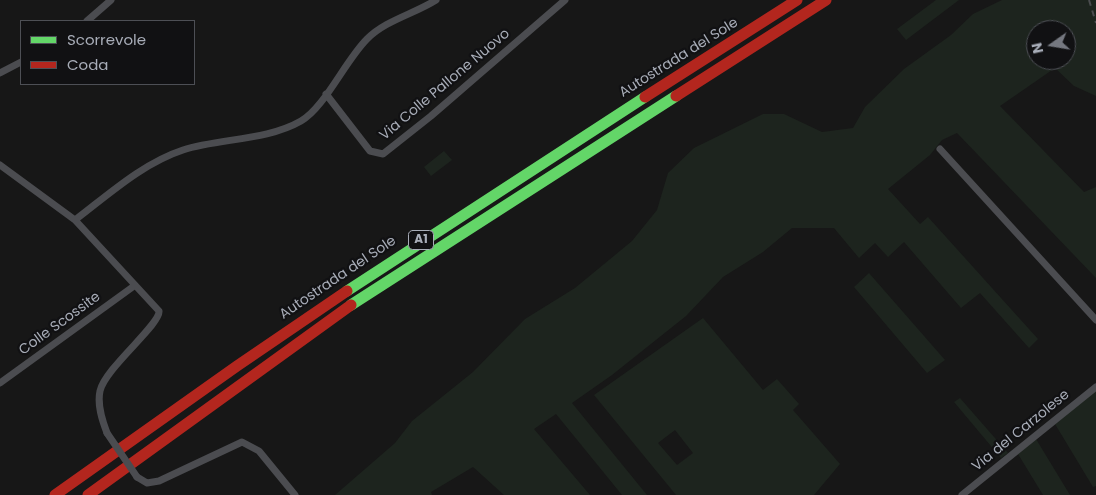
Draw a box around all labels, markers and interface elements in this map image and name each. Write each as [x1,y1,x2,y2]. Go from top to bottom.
street label: Autostrada del Sole [617,15,741,101]
legend [20,20,195,85]
north arrow [1026,20,1076,70]
street label: Via Colle Pallone Nuovo [377,26,513,144]
text: Scorrevole [67,29,146,50]
text: N [1026,41,1048,56]
text: Coda [67,54,108,75]
road number: A1 [408,230,434,250]
street label: Autostrada del Sole [277,233,399,323]
street label: Colle Scossite [16,289,104,359]
street label: Via del Carzolese [969,387,1073,475]

